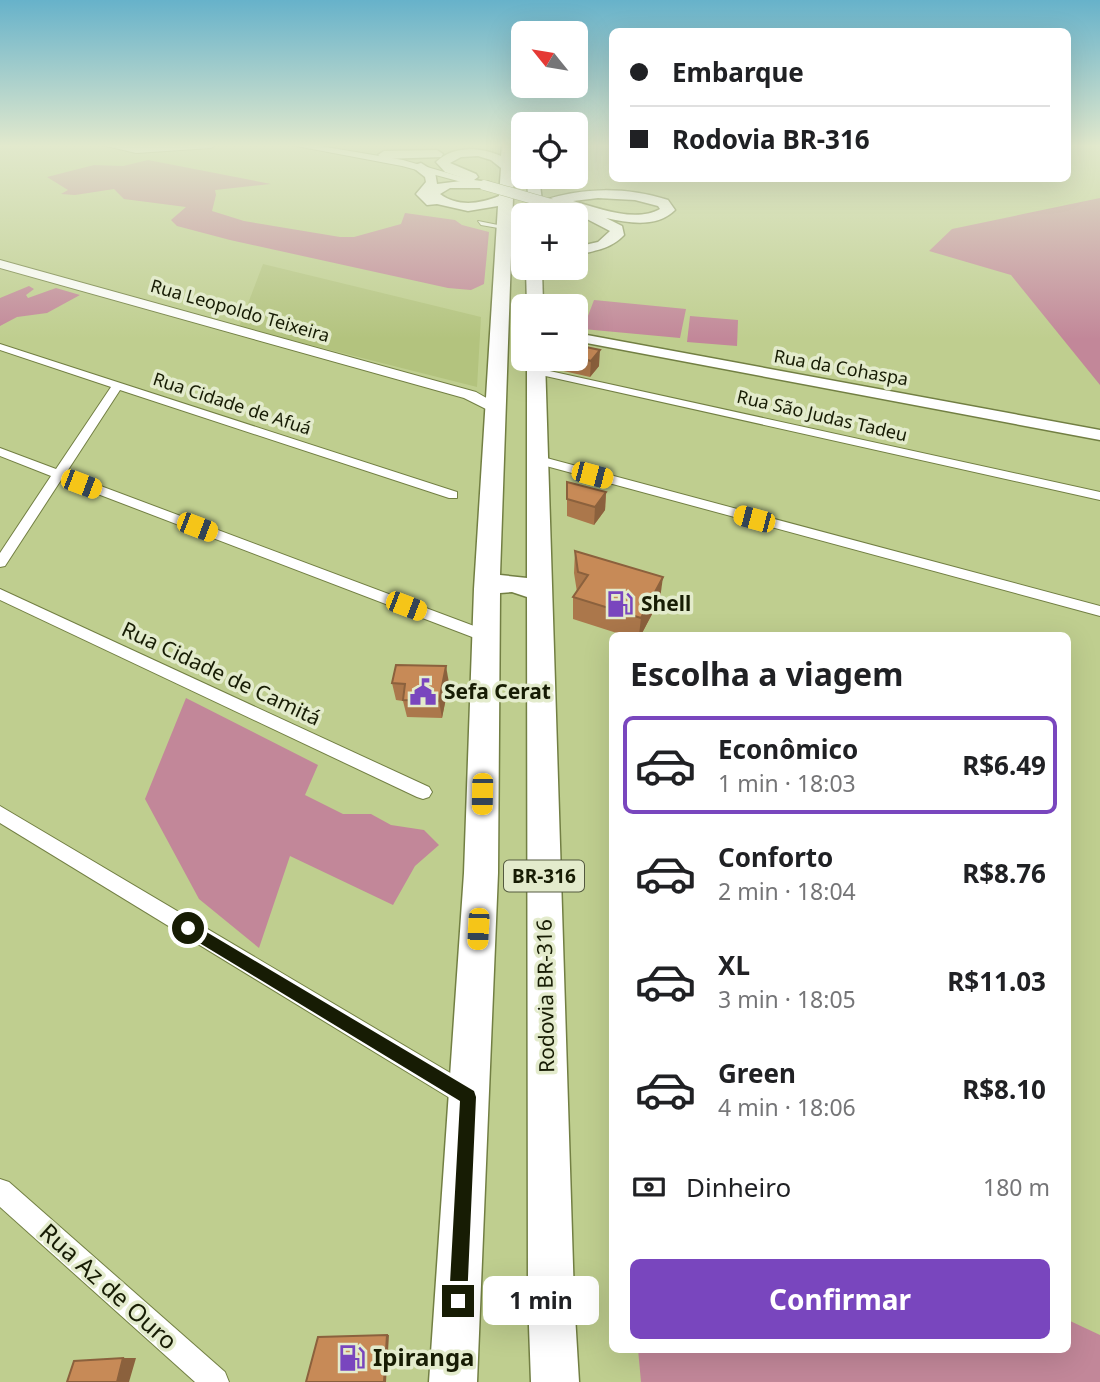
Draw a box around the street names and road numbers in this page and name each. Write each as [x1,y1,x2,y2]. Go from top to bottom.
street label: Rua Leopoldo Teixeira [148,273,333,347]
street label: Rua da Cohaspa [772,343,910,391]
street label: Rua Cidade de Afuá [150,366,314,440]
street label: Rua São Judas Tadeu [735,384,910,446]
street label: Rua Cidade de Camitá [117,615,325,732]
road number: BR-316 [504,860,584,891]
street label: Rodovia BR-316 [530,919,560,1073]
street label: Rua Az de Ouro [33,1215,185,1356]

